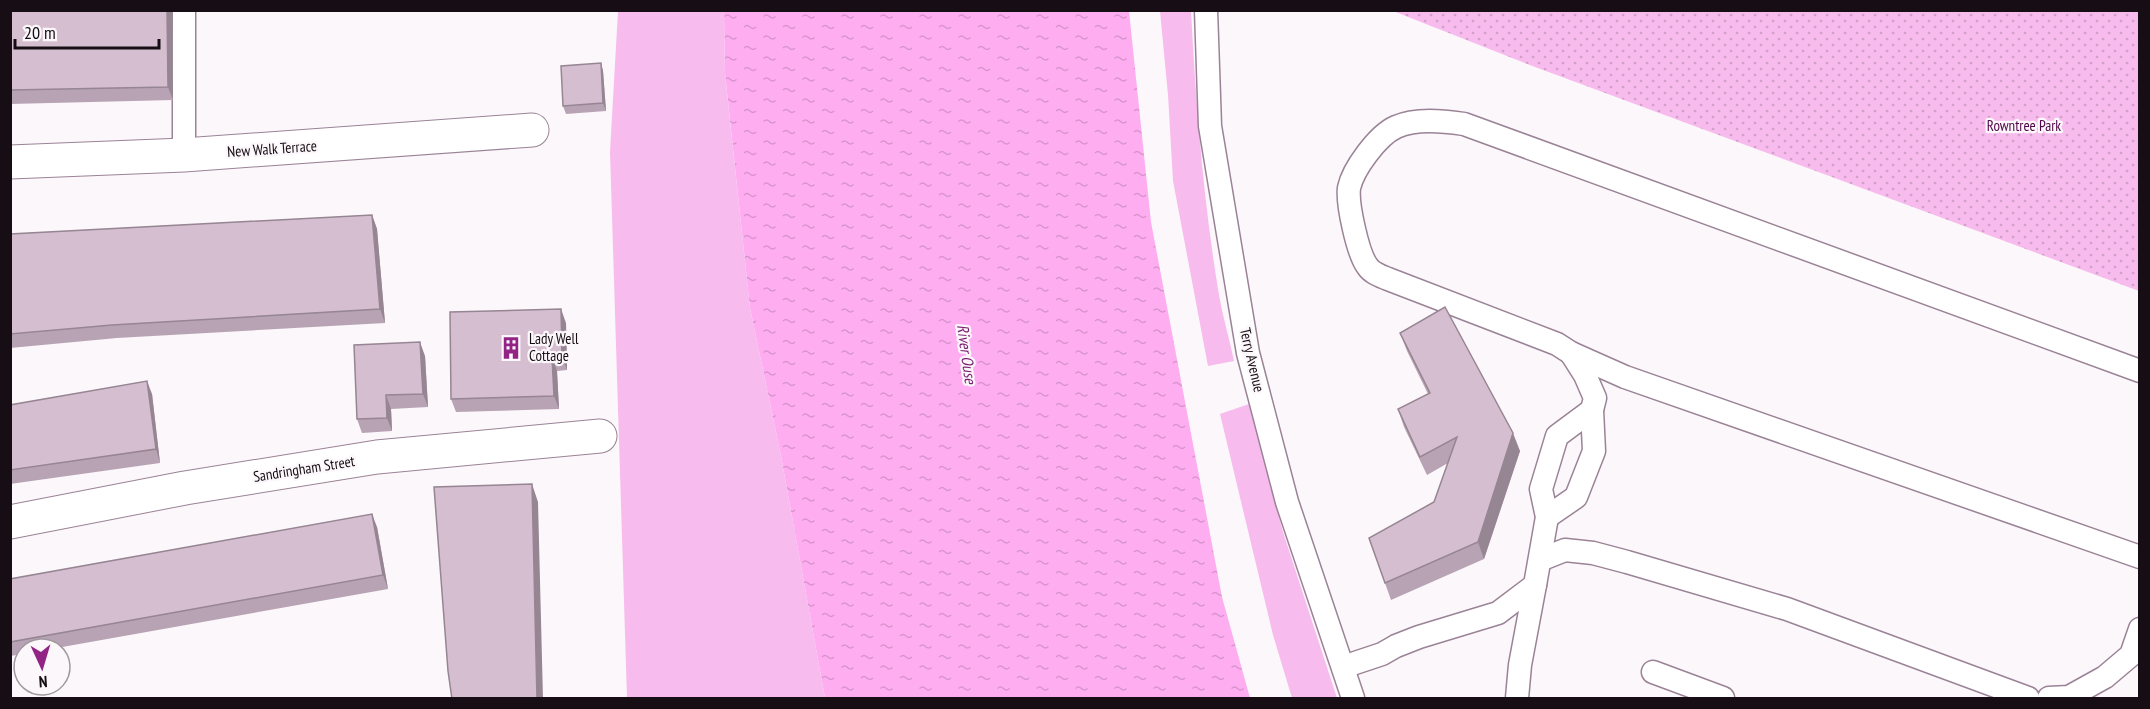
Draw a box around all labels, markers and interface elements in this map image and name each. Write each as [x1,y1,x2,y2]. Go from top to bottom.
scale bar [15,12,159,50]
text: 20 m [24,21,56,44]
park label: Rowntree Park [1987,116,2061,135]
street label: New Walk Terrace [226,136,317,161]
water label: River Ouse [953,323,981,386]
street label: Terry Avenue [1236,326,1269,394]
place label: Lady Well Cottage [529,329,579,365]
building icon: Lady Well Cottage [498,335,524,361]
street label: Sandringham Street [252,451,356,486]
north arrow [12,637,72,697]
text: N [38,672,48,692]

